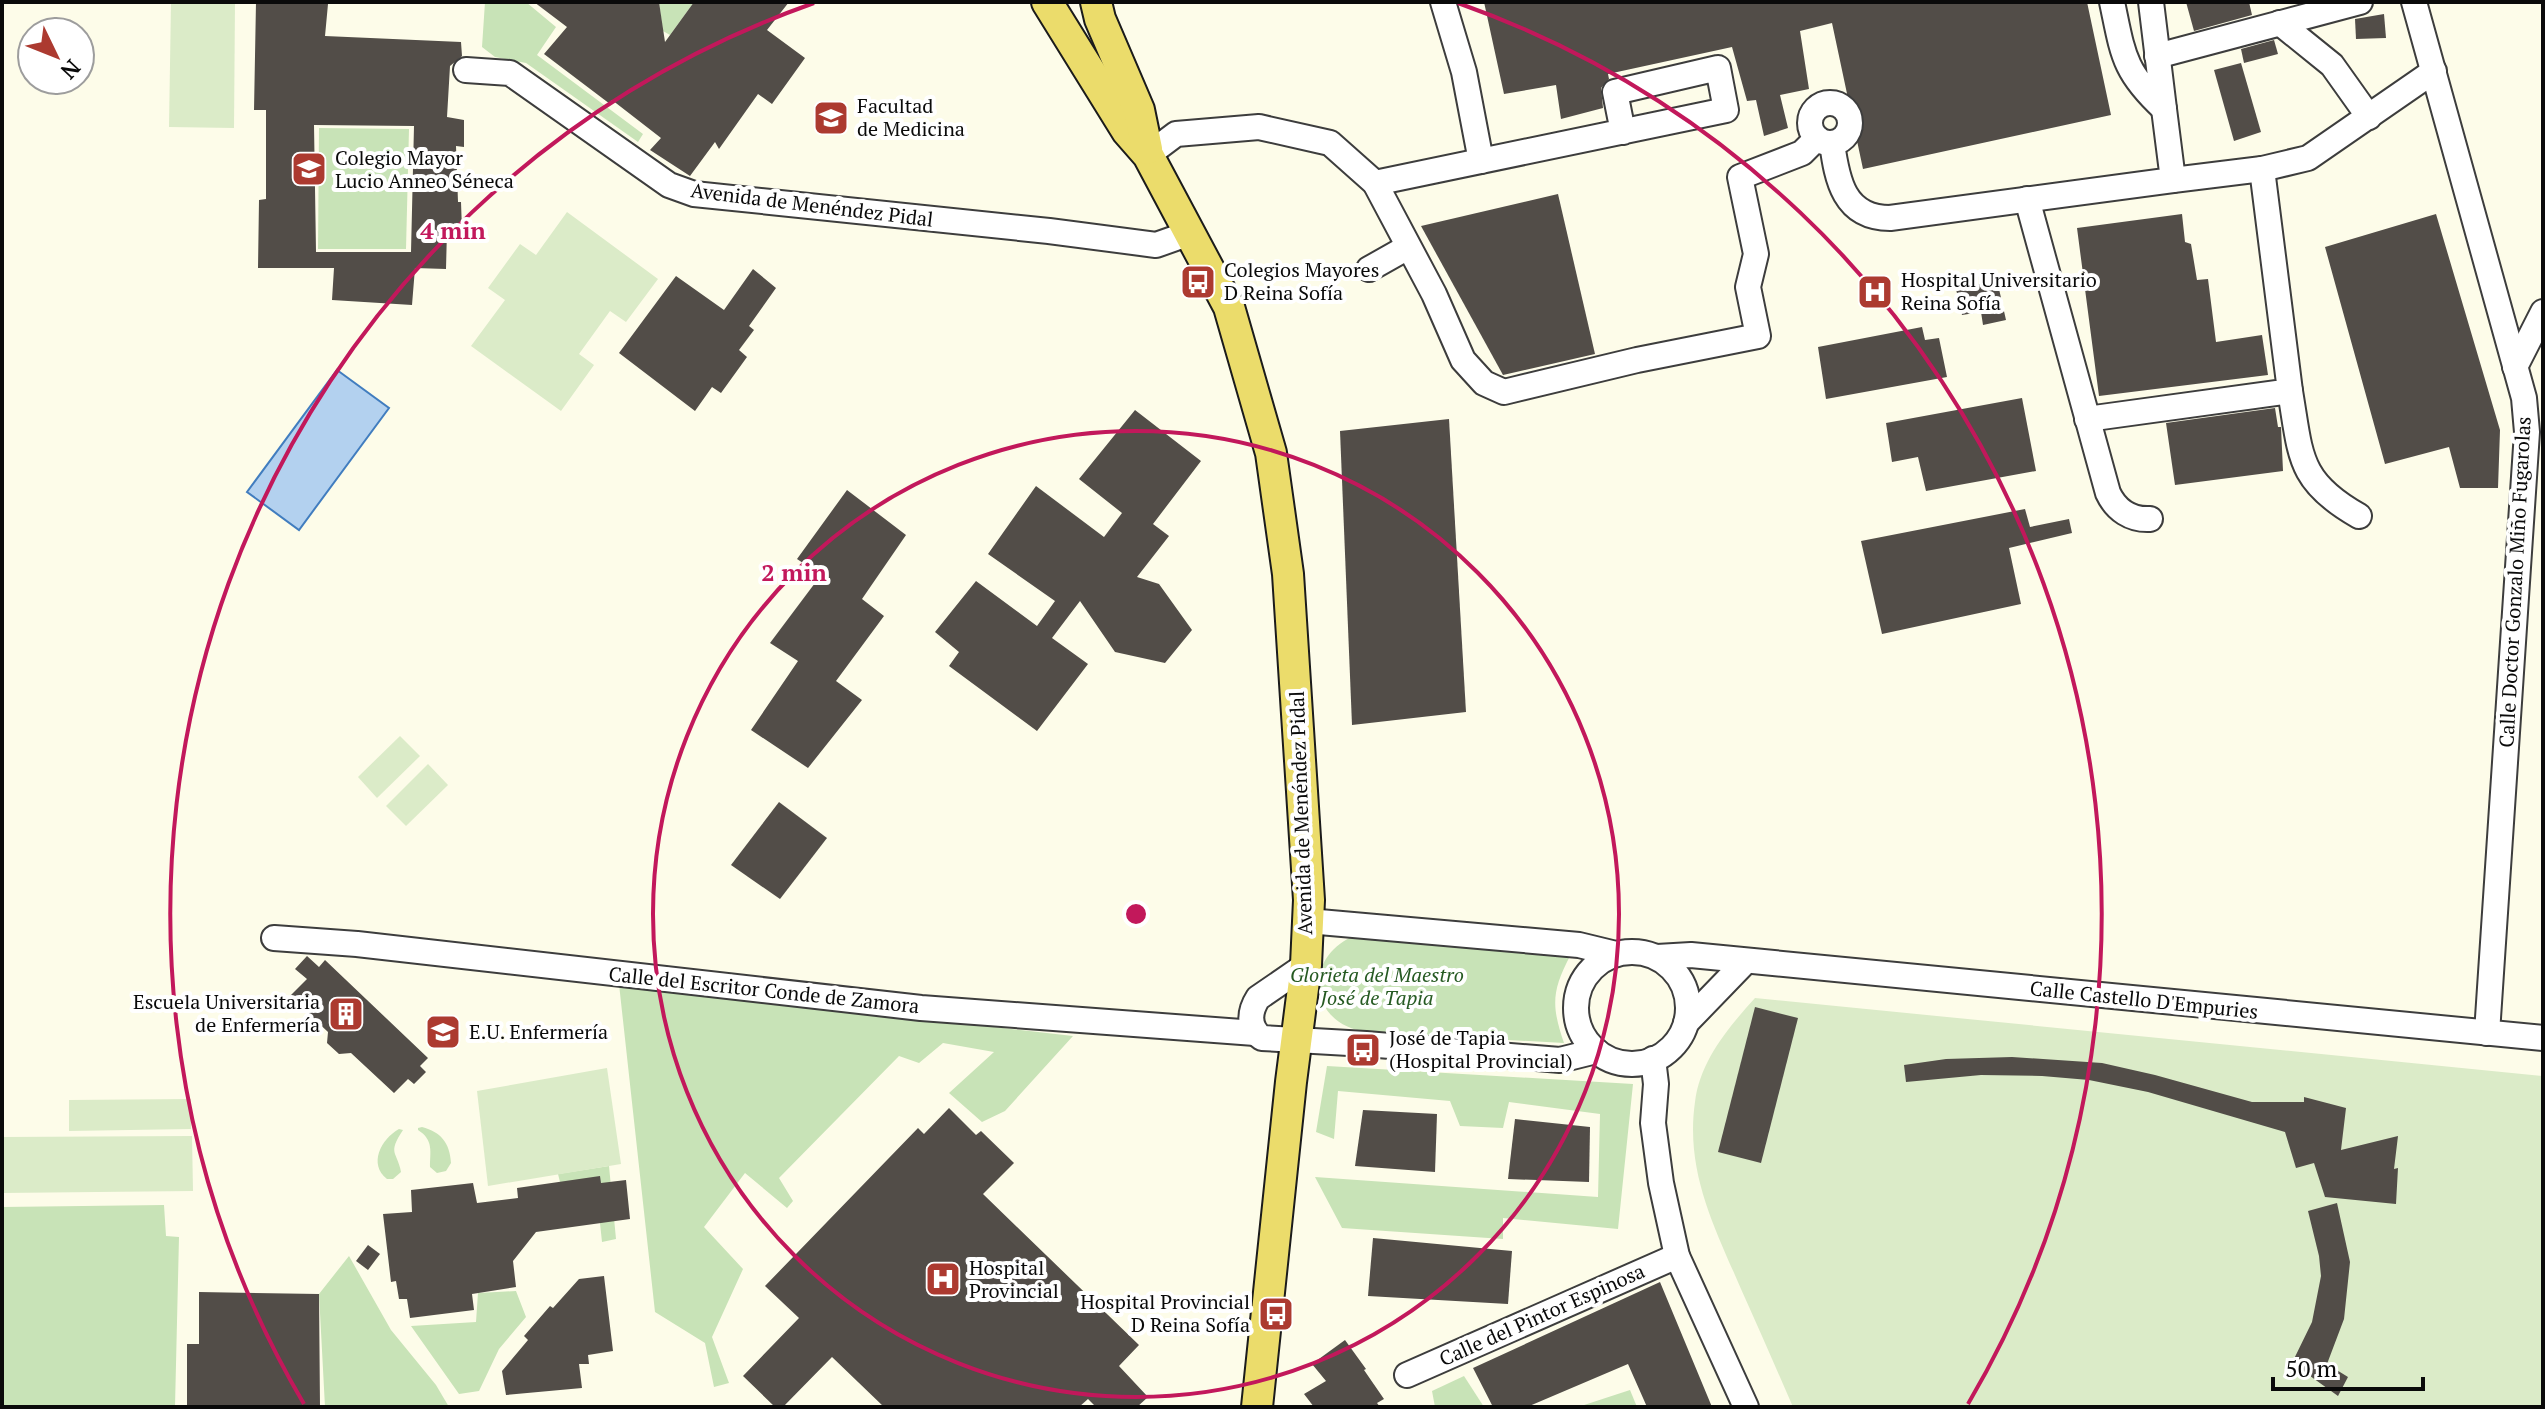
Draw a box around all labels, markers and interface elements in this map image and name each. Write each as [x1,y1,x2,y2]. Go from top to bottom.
north arrow [16,16,96,96]
text: N [54,54,87,86]
place label: Facultad de Medicina [857,92,965,142]
school or university icon: Facultad de Medicina [812,99,850,137]
place label: Colegio Mayor Lucio Anneo Séneca [335,144,514,194]
school or university icon: Colegio Mayor Lucio Anneo Séneca [290,150,328,188]
street label: Avenida de Menéndez Pidal [689,176,935,233]
text: 4 min [420,214,486,246]
place label: Colegios Mayores D Reina Sofía [1224,256,1379,306]
bus stop icon: Colegios Mayores D Reina Sofía [1179,263,1217,301]
place label: Hospital Universitario Reina Sofía [1901,266,2097,316]
hospital icon: Hospital Universitario Reina Sofía [1856,273,1894,311]
street label: Calle Doctor Gonzalo Miño Fugarolas [2492,416,2537,748]
text: 2 min [761,556,827,588]
street label: Avenida de Menéndez Pidal [1283,691,1318,935]
centre of rings [1122,900,1150,928]
street label: Calle del Escritor Conde de Zamora [607,960,921,1019]
park label: Glorieta del Maestro José de Tapia [1290,961,1464,1011]
street label: Calle Castello D'Empuries [2029,974,2259,1025]
place label: Escuela Universitaria de Enfermería [133,988,320,1038]
building icon: Escuela Universitaria de Enfermería [327,995,365,1033]
school or university icon: E.U. Enfermería [424,1013,462,1051]
place label: E.U. Enfermería [469,1018,608,1045]
place label: José de Tapia (Hospital Provincial) [1389,1024,1573,1074]
bus stop icon: José de Tapia (Hospital Provincial) [1344,1031,1382,1069]
place label: Hospital Provincial [969,1254,1059,1304]
street label: Calle del Pintor Espinosa [1435,1257,1649,1372]
hospital icon: Hospital Provincial [924,1260,962,1298]
place label: Hospital Provincial D Reina Sofía [1080,1288,1250,1338]
bus stop icon: Hospital Provincial D Reina Sofía [1257,1295,1295,1333]
scale bar [2273,1341,2423,1391]
text: 50 m [2285,1352,2337,1384]

